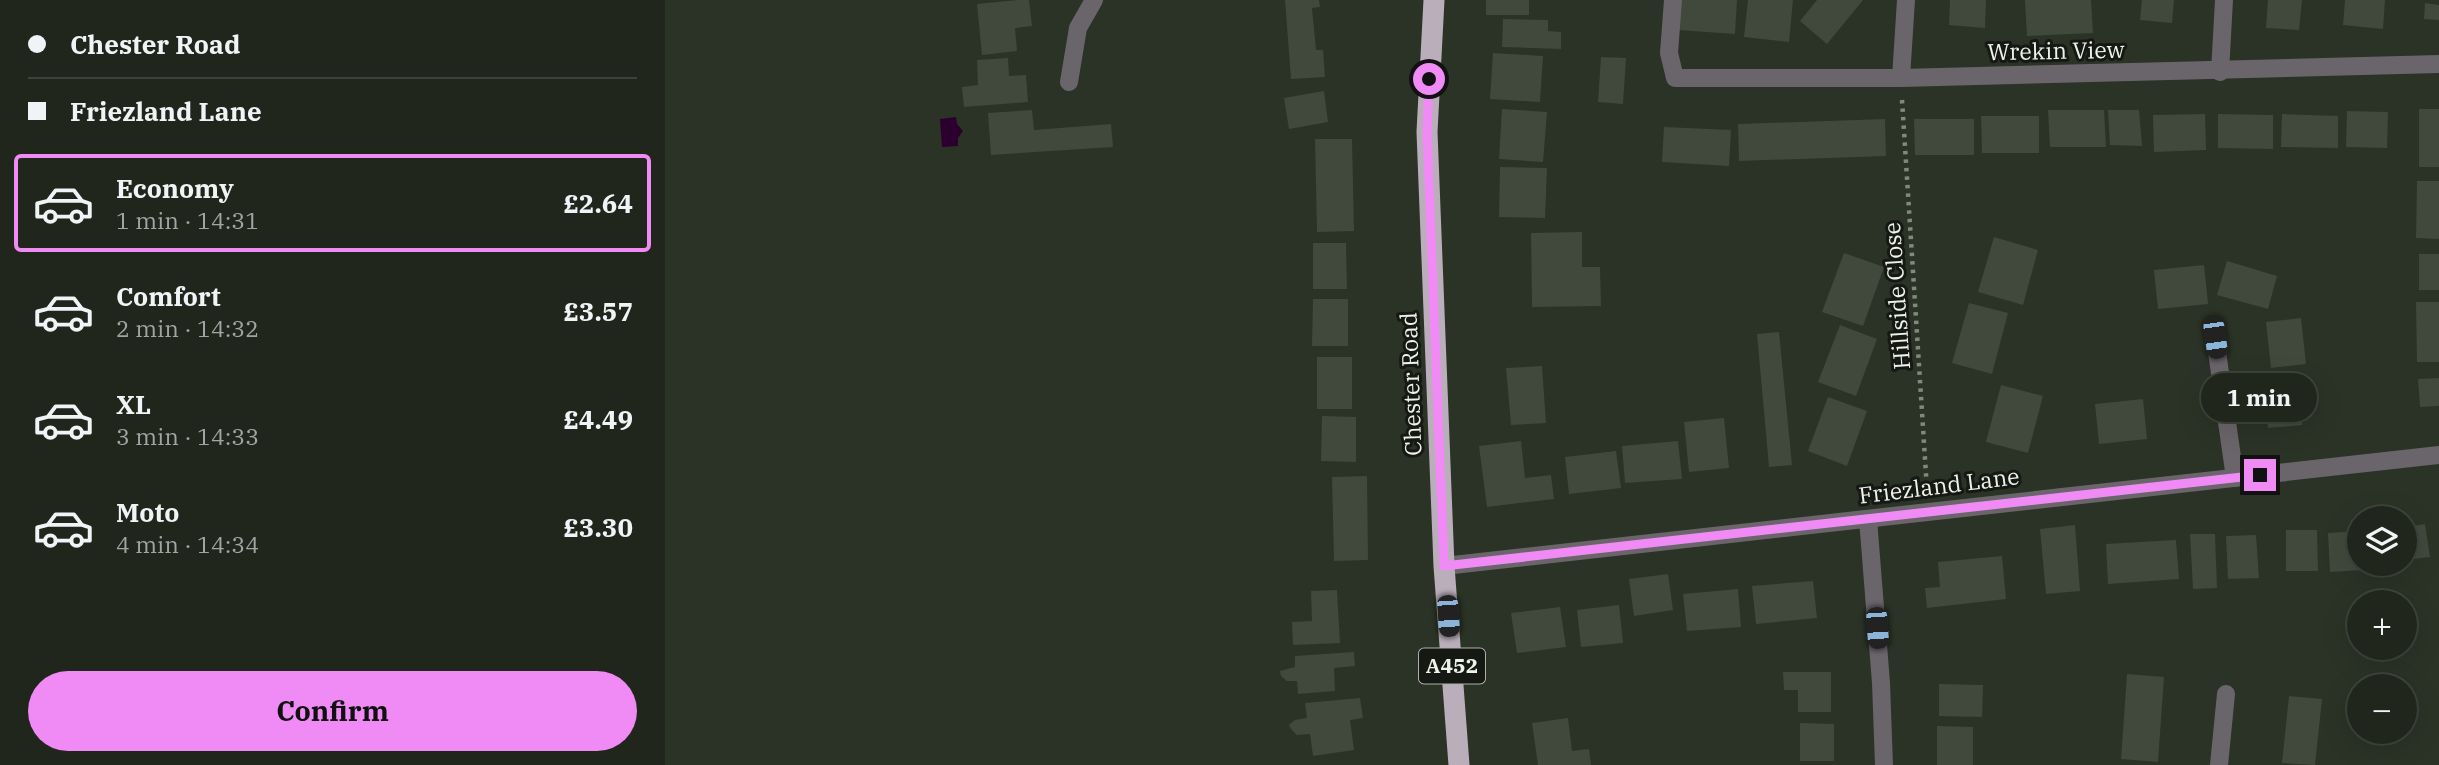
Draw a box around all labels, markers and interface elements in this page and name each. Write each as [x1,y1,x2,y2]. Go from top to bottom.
text: Chester Road [70,27,240,61]
street label: Wrekin View [1987,34,2125,66]
route start [1413,63,1445,95]
text: Friezland Lane [70,94,262,128]
text: Economy [116,171,234,205]
icon: car [32,172,95,235]
text: £2.64 [563,186,633,220]
text: 1 min · 14:31 [116,205,259,235]
street label: Hillside Close [1876,221,1916,371]
text: Comfort [116,279,221,313]
icon: car [32,280,95,343]
text: £3.57 [563,294,633,328]
street label: Chester Road [1393,312,1427,456]
text: 2 min · 14:32 [116,313,259,343]
car [2202,316,2229,360]
callout: 1 min [2202,374,2318,422]
text: 1 min [2227,382,2291,412]
text: XL [116,387,151,421]
icon: car [32,388,95,451]
text: £4.49 [563,402,633,436]
text: 3 min · 14:33 [116,421,259,451]
route end [2244,459,2276,491]
street label: Friezland Lane [1857,460,2021,510]
text: Moto [116,495,179,529]
icon: car [32,496,95,559]
map controls [2347,506,2417,744]
button: layers [2347,506,2417,576]
text: £3.30 [563,510,633,544]
text: 4 min · 14:34 [116,529,259,559]
button: + [2347,590,2417,660]
car [1437,594,1460,638]
car [1866,606,1889,650]
road number: A452 [1419,648,1485,684]
button: Confirm [28,671,637,751]
button: − [2347,674,2417,744]

